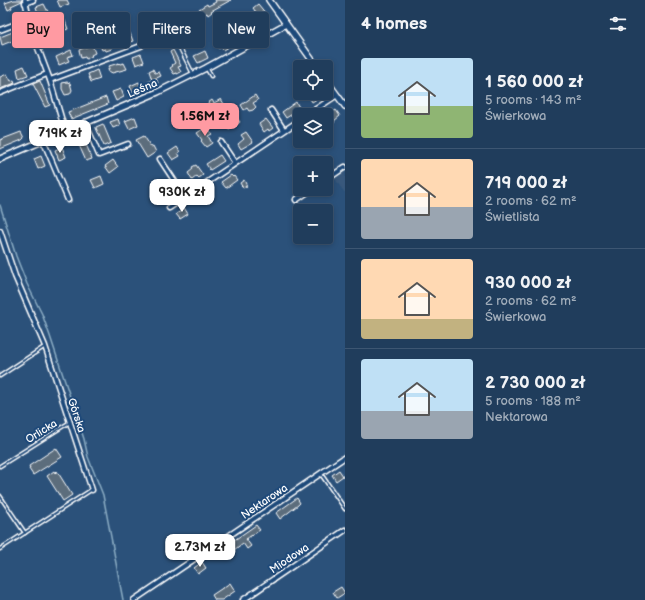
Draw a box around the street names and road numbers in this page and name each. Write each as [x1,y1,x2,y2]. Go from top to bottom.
street label: Leśna [125,76,159,101]
street label: Górska [65,396,88,434]
street label: Orlicka [23,417,59,446]
street label: Nektarowa [239,481,290,522]
street label: Miodowa [267,541,311,576]

